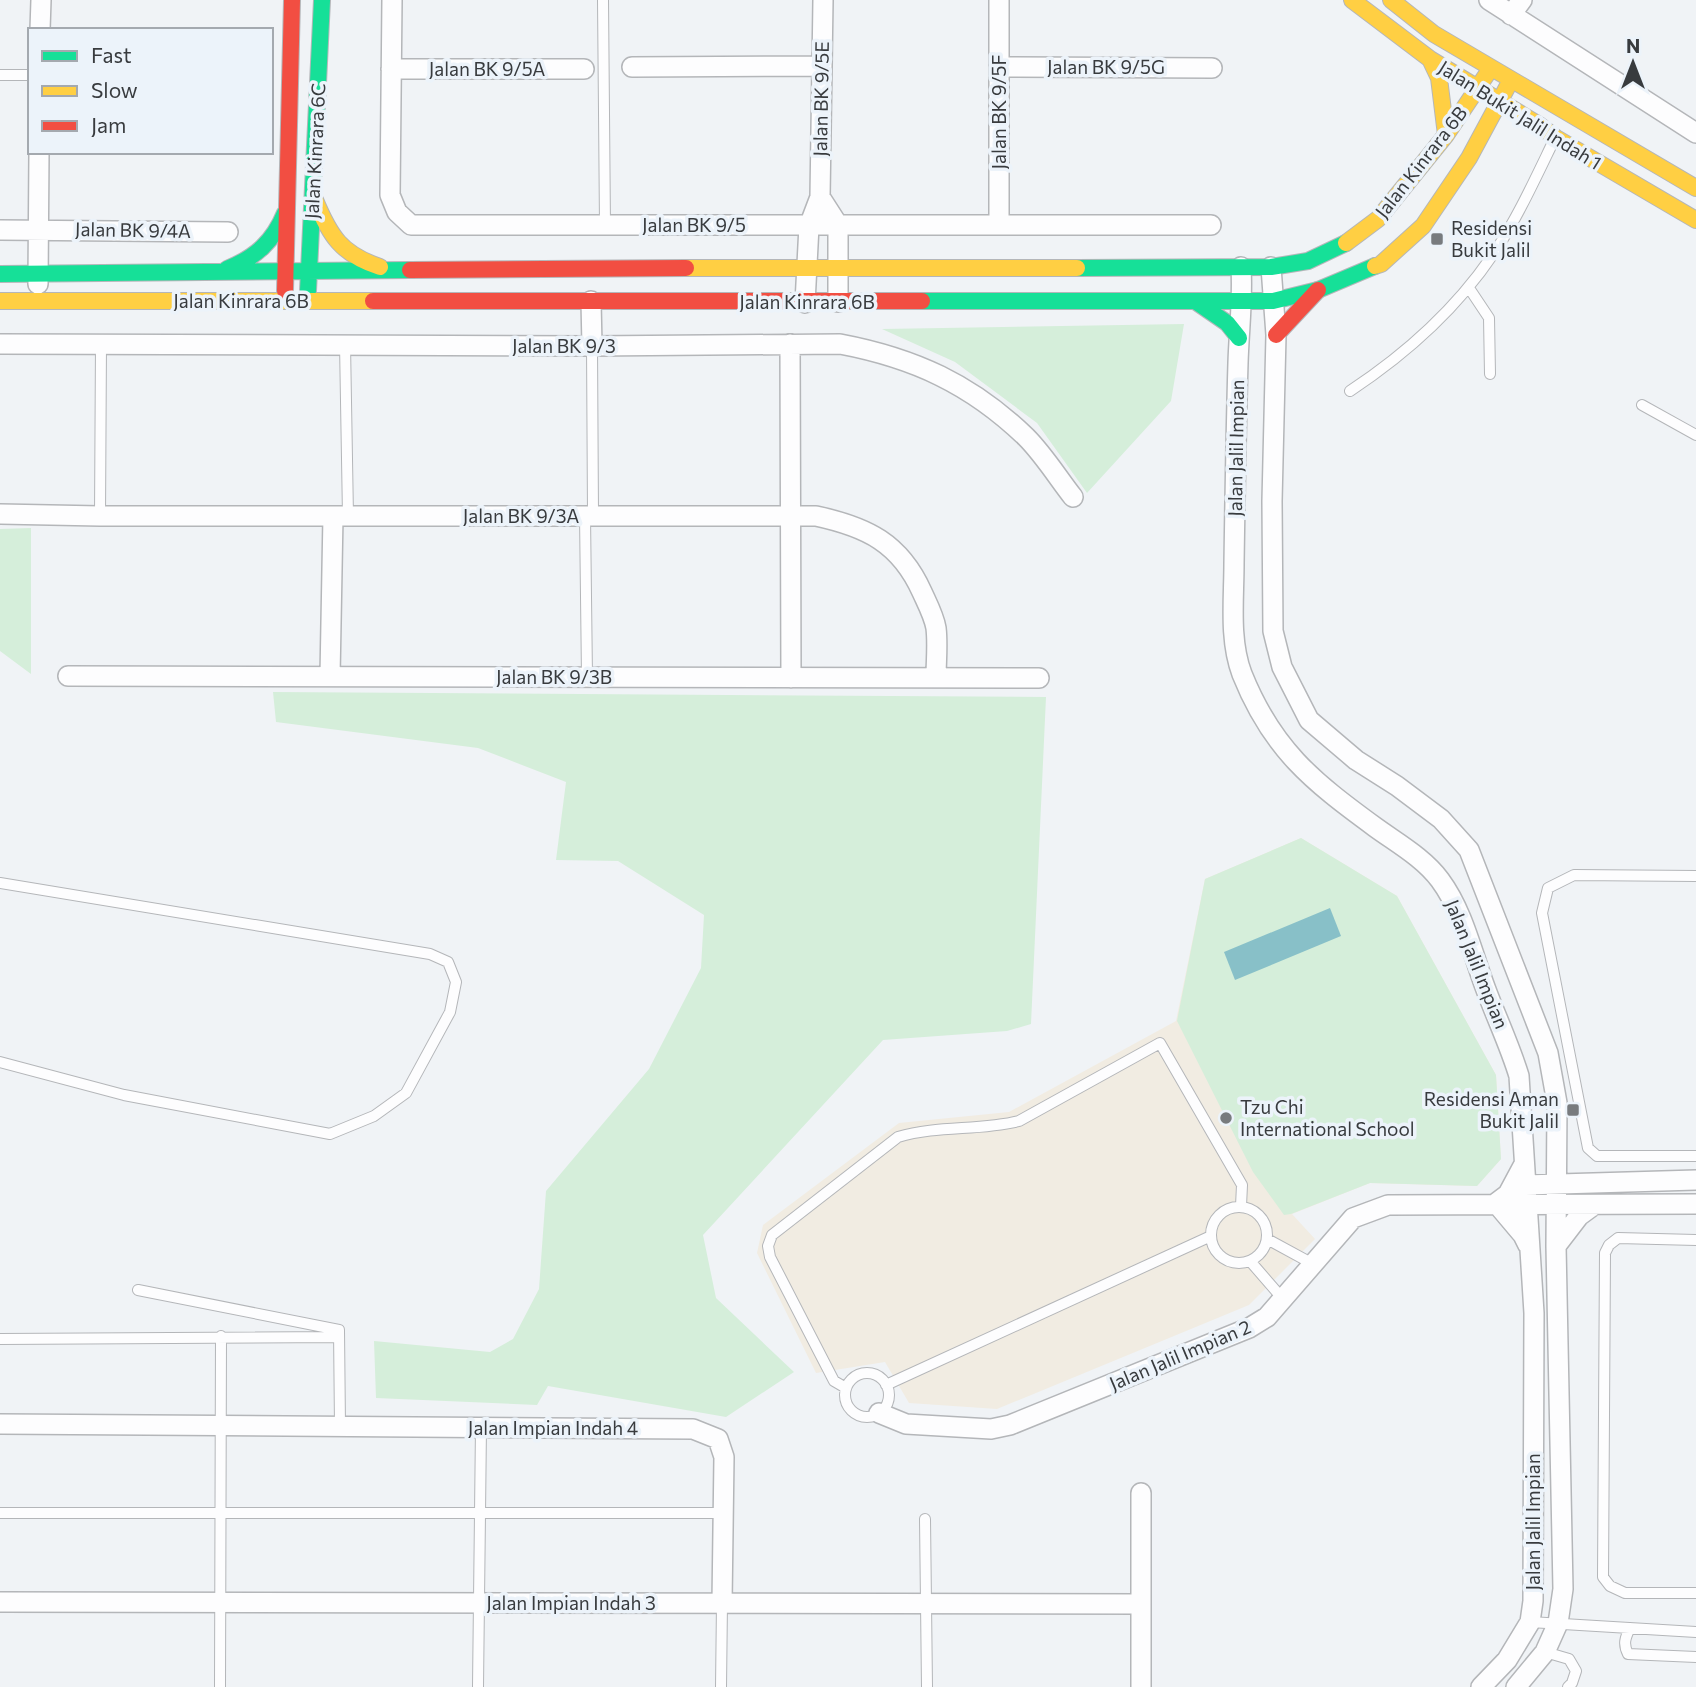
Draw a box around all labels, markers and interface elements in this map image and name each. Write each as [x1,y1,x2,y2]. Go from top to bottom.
legend [28,28,273,154]
north arrow [1598,28,1668,98]
text: N [1626,34,1640,57]
street label: Jalan BK 9/5E [808,41,833,157]
text: Fast [91,42,132,67]
street label: Jalan BK 9/5F [987,54,1010,169]
street label: Jalan BK 9/5G [1047,55,1165,78]
street label: Jalan Bukit Jalil Indah 1 [1435,55,1606,174]
street label: Jalan BK 9/5A [429,57,545,80]
text: Slow [91,77,138,102]
street label: Jalan Kinrara 6C [299,82,330,220]
street label: Jalan Kinrara 6B [1370,101,1471,222]
text: Jam [91,112,126,137]
street label: Jalan BK 9/5 [642,213,746,236]
place label: Residensi Bukit Jalil [1451,216,1532,261]
street label: Jalan BK 9/4A [75,217,191,242]
marker: Residensi Bukit Jalil [1429,231,1445,247]
street label: Jalan Kinrara 6B [173,289,309,312]
street label: Jalan Kinrara 6B [739,290,875,313]
street label: Jalan BK 9/3 [512,334,616,357]
street label: Jalan Jalil Impian [1223,379,1248,517]
street label: Jalan BK 9/3A [463,504,579,527]
street label: Jalan BK 9/3B [496,665,612,688]
street label: Jalan Jalil Impian [1441,896,1514,1032]
place label: Residensi Aman Bukit Jalil [1424,1087,1559,1132]
place label: Tzu Chi International School [1240,1095,1415,1140]
marker: Residensi Aman Bukit Jalil [1565,1102,1581,1118]
marker: Tzu Chi International School [1218,1110,1234,1126]
street label: Jalan Jalil Impian 2 [1106,1314,1254,1395]
street label: Jalan Impian Indah 4 [468,1416,638,1439]
street label: Jalan Jalil Impian [1521,1453,1544,1591]
street label: Jalan Impian Indah 3 [486,1591,656,1614]

